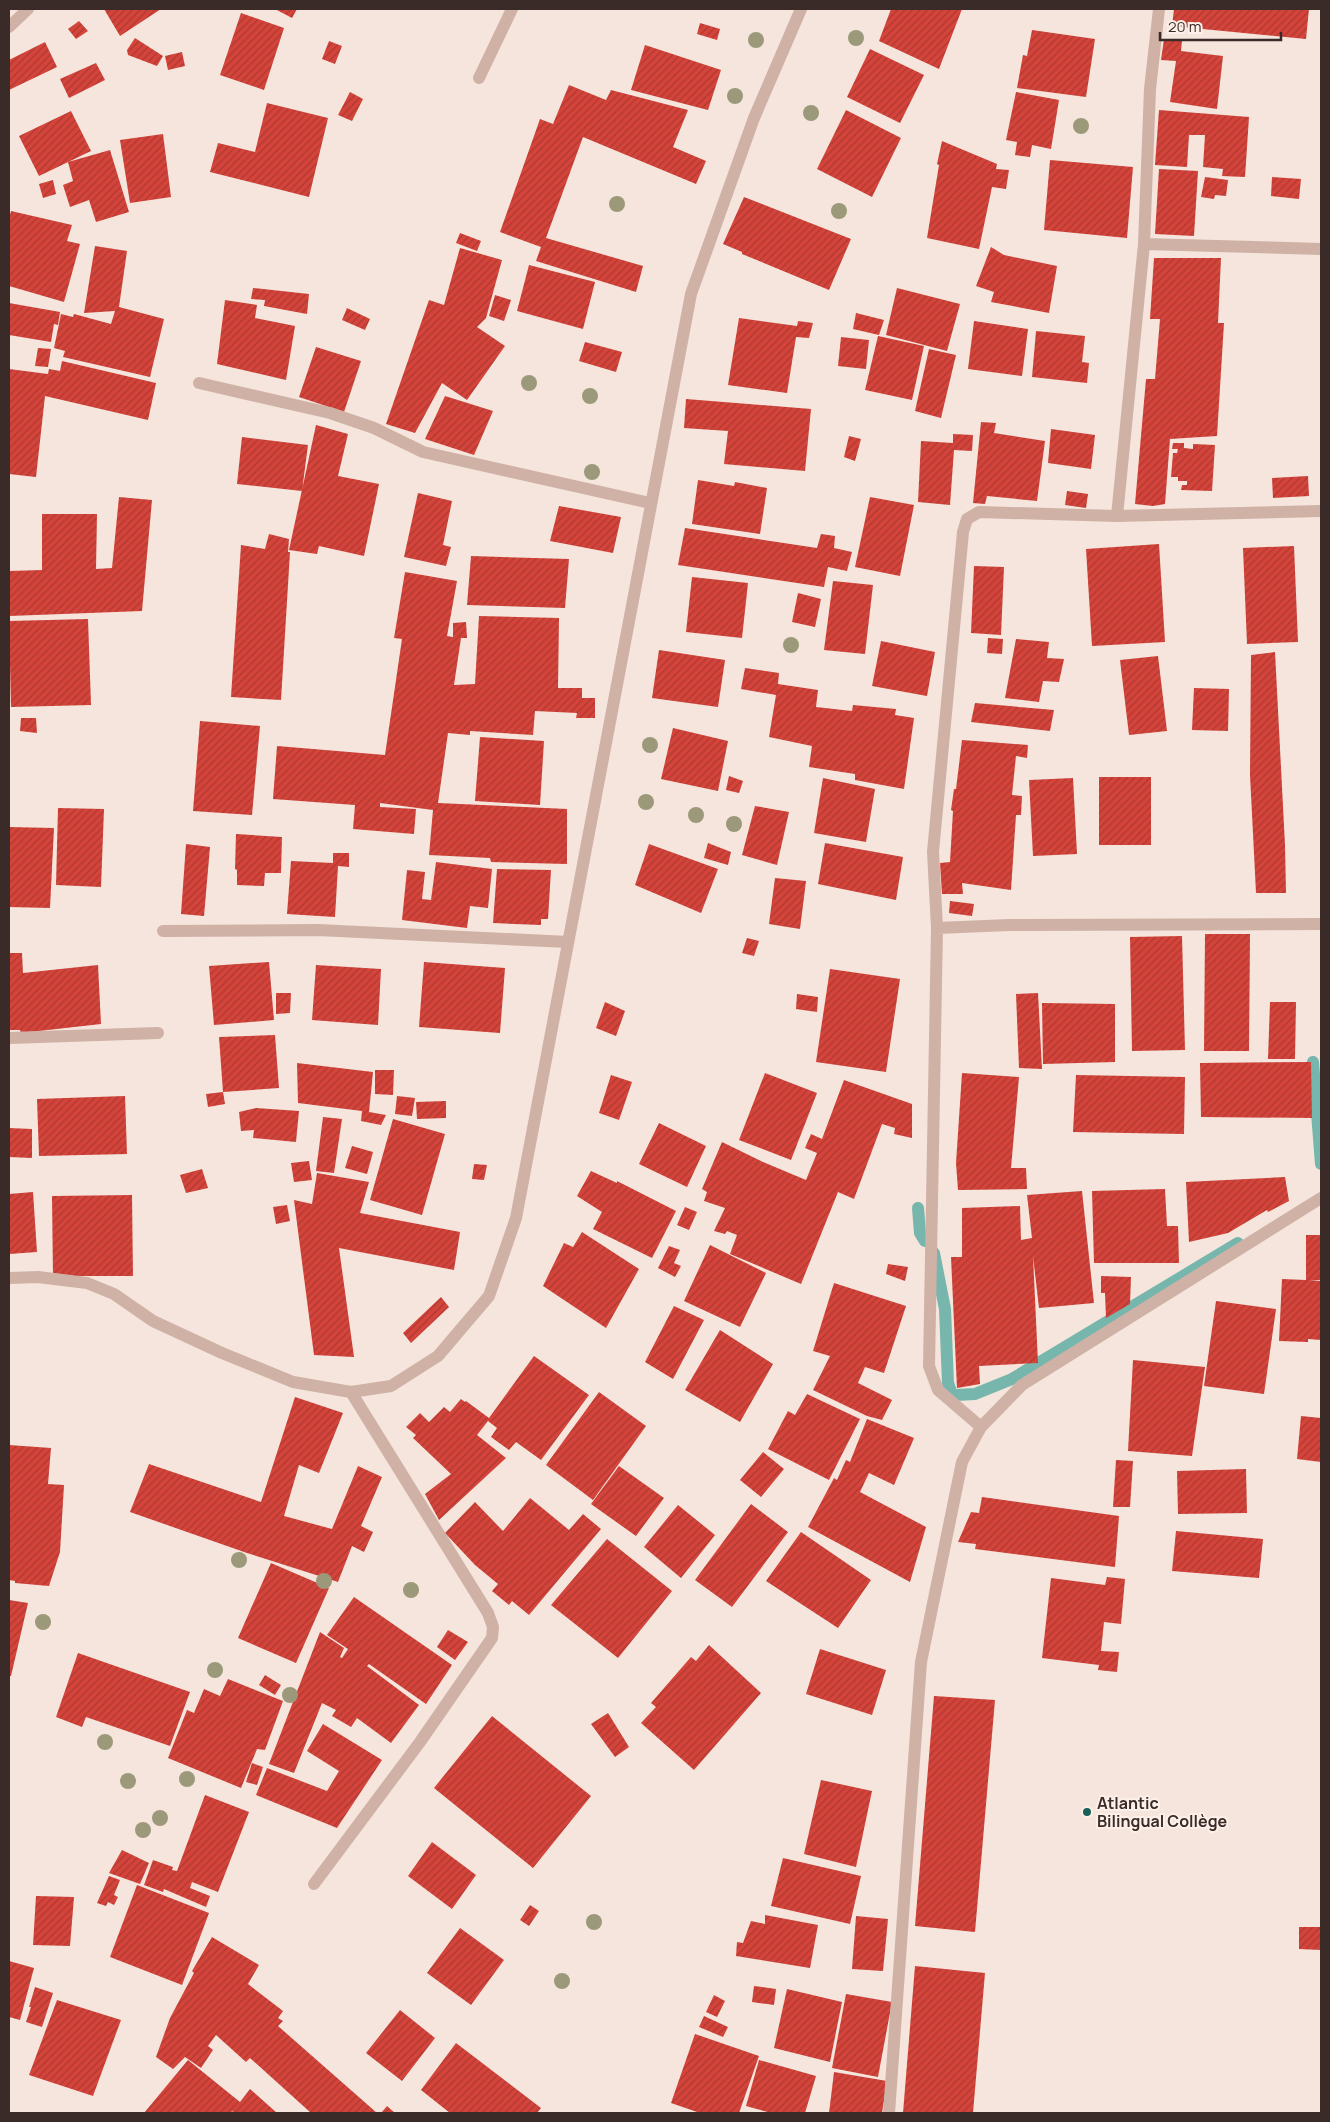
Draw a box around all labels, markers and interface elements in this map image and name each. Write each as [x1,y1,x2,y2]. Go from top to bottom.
scale bar [1160,10,1281,42]
text: 20 m [1168,16,1201,37]
place label: Atlantic Bilingual Collège [1097,1792,1228,1832]
marker: Atlantic Bilingual Collège [1081,1806,1093,1818]

